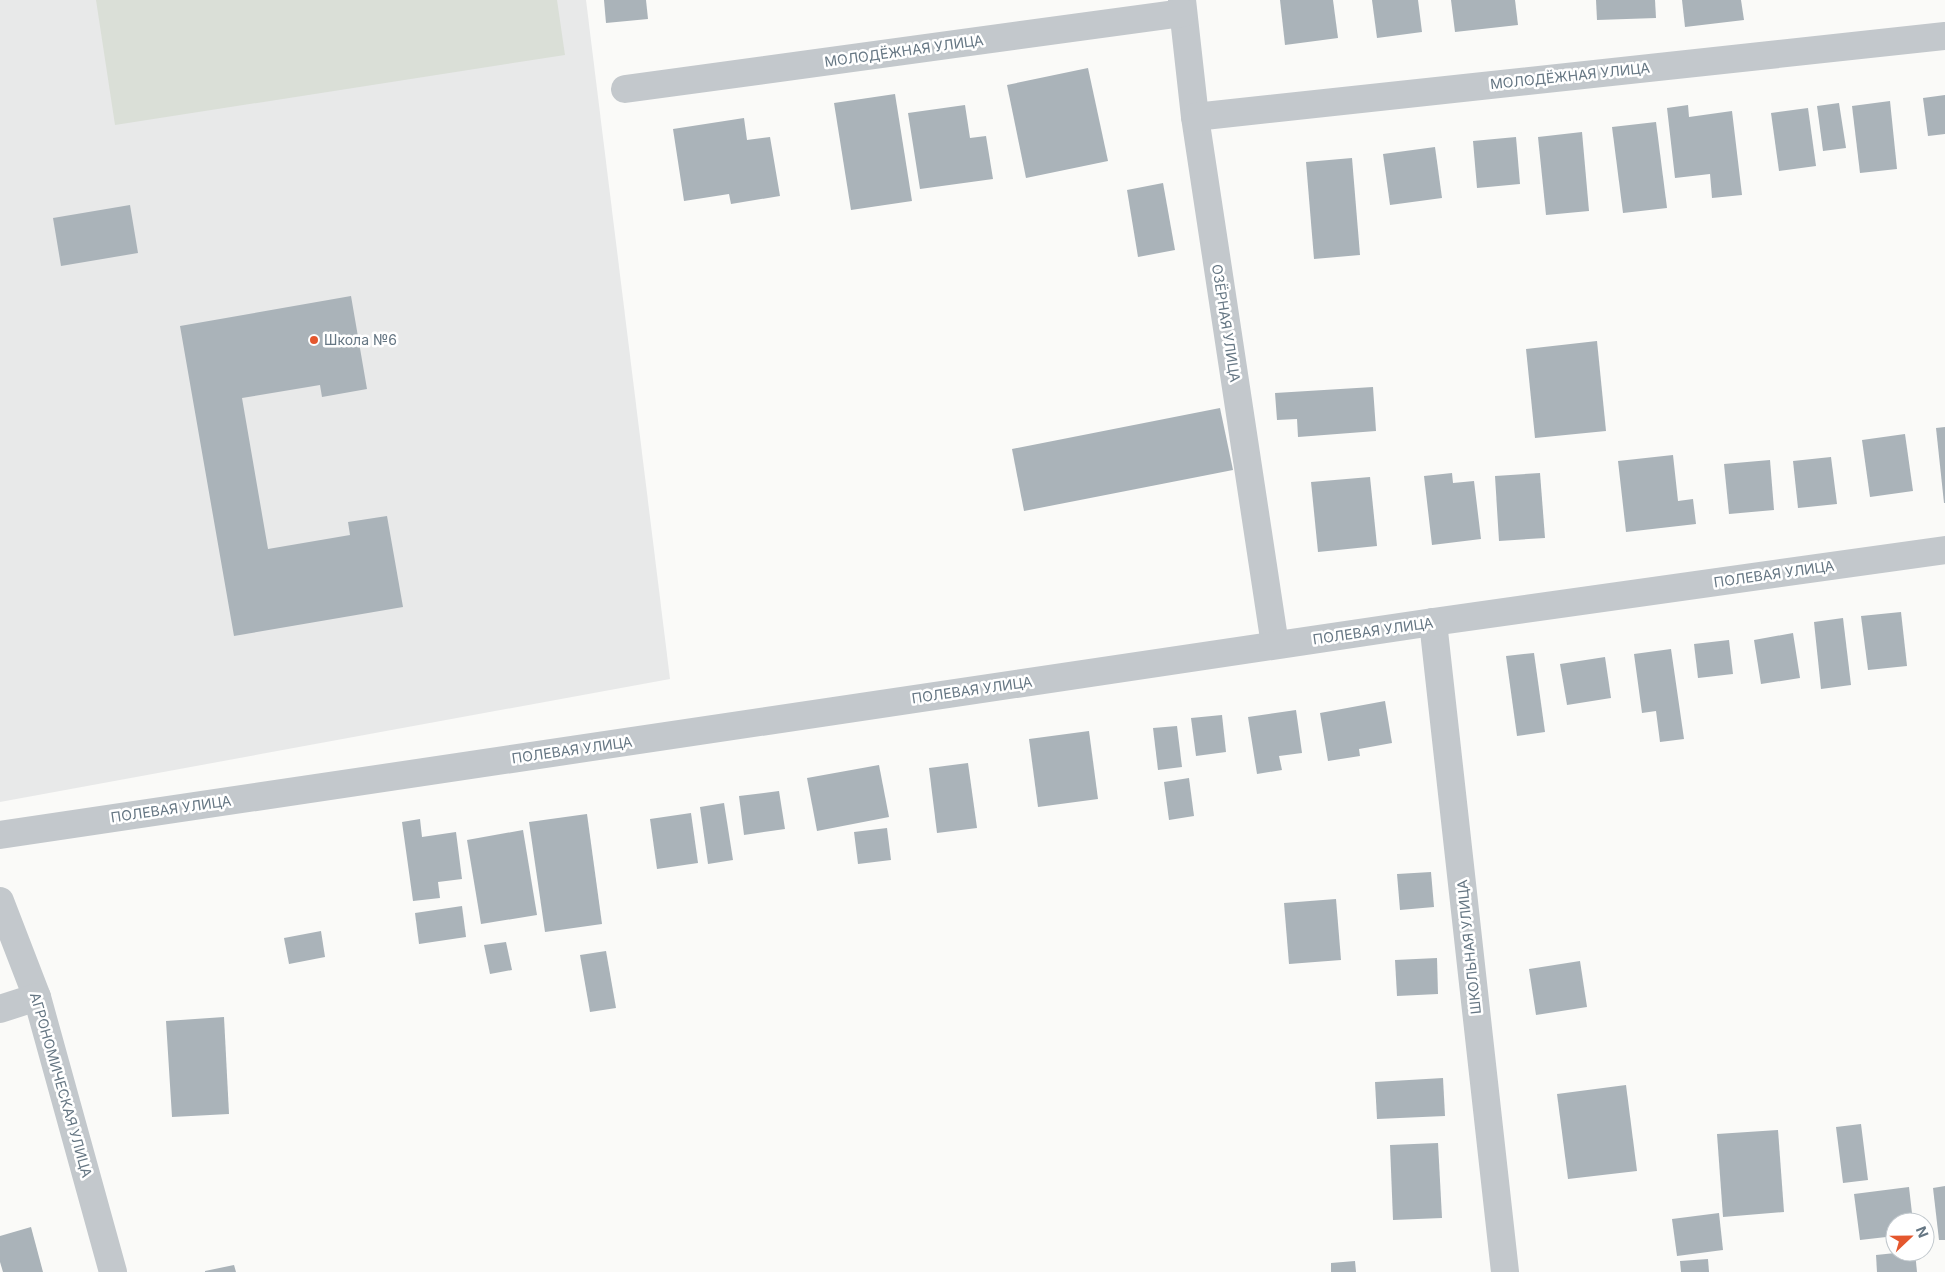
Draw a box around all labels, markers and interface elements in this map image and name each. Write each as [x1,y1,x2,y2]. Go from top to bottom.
street label: МОЛОДЁЖНАЯ УЛИЦА [823,31,985,70]
street label: МОЛОДЁЖНАЯ УЛИЦА [1489,59,1651,92]
street label: ОЗЁРНАЯ УЛИЦА [1209,263,1244,383]
place label: Школа №6 [324,331,397,348]
marker: Школа №6 [308,334,320,346]
street label: ПОЛЕВАЯ УЛИЦА [1713,557,1836,590]
street label: ПОЛЕВАЯ УЛИЦА [1312,614,1435,647]
street label: ПОЛЕВАЯ УЛИЦА [911,673,1034,706]
street label: ПОЛЕВАЯ УЛИЦА [511,733,634,766]
street label: ПОЛЕВАЯ УЛИЦА [110,792,233,825]
street label: ШКОЛЬНАЯ УЛИЦА [1453,879,1484,1015]
street label: АГРОНОМИЧЕСКАЯ УЛИЦА [27,990,96,1180]
north arrow [1885,1212,1935,1262]
text: N [1913,1224,1932,1240]

